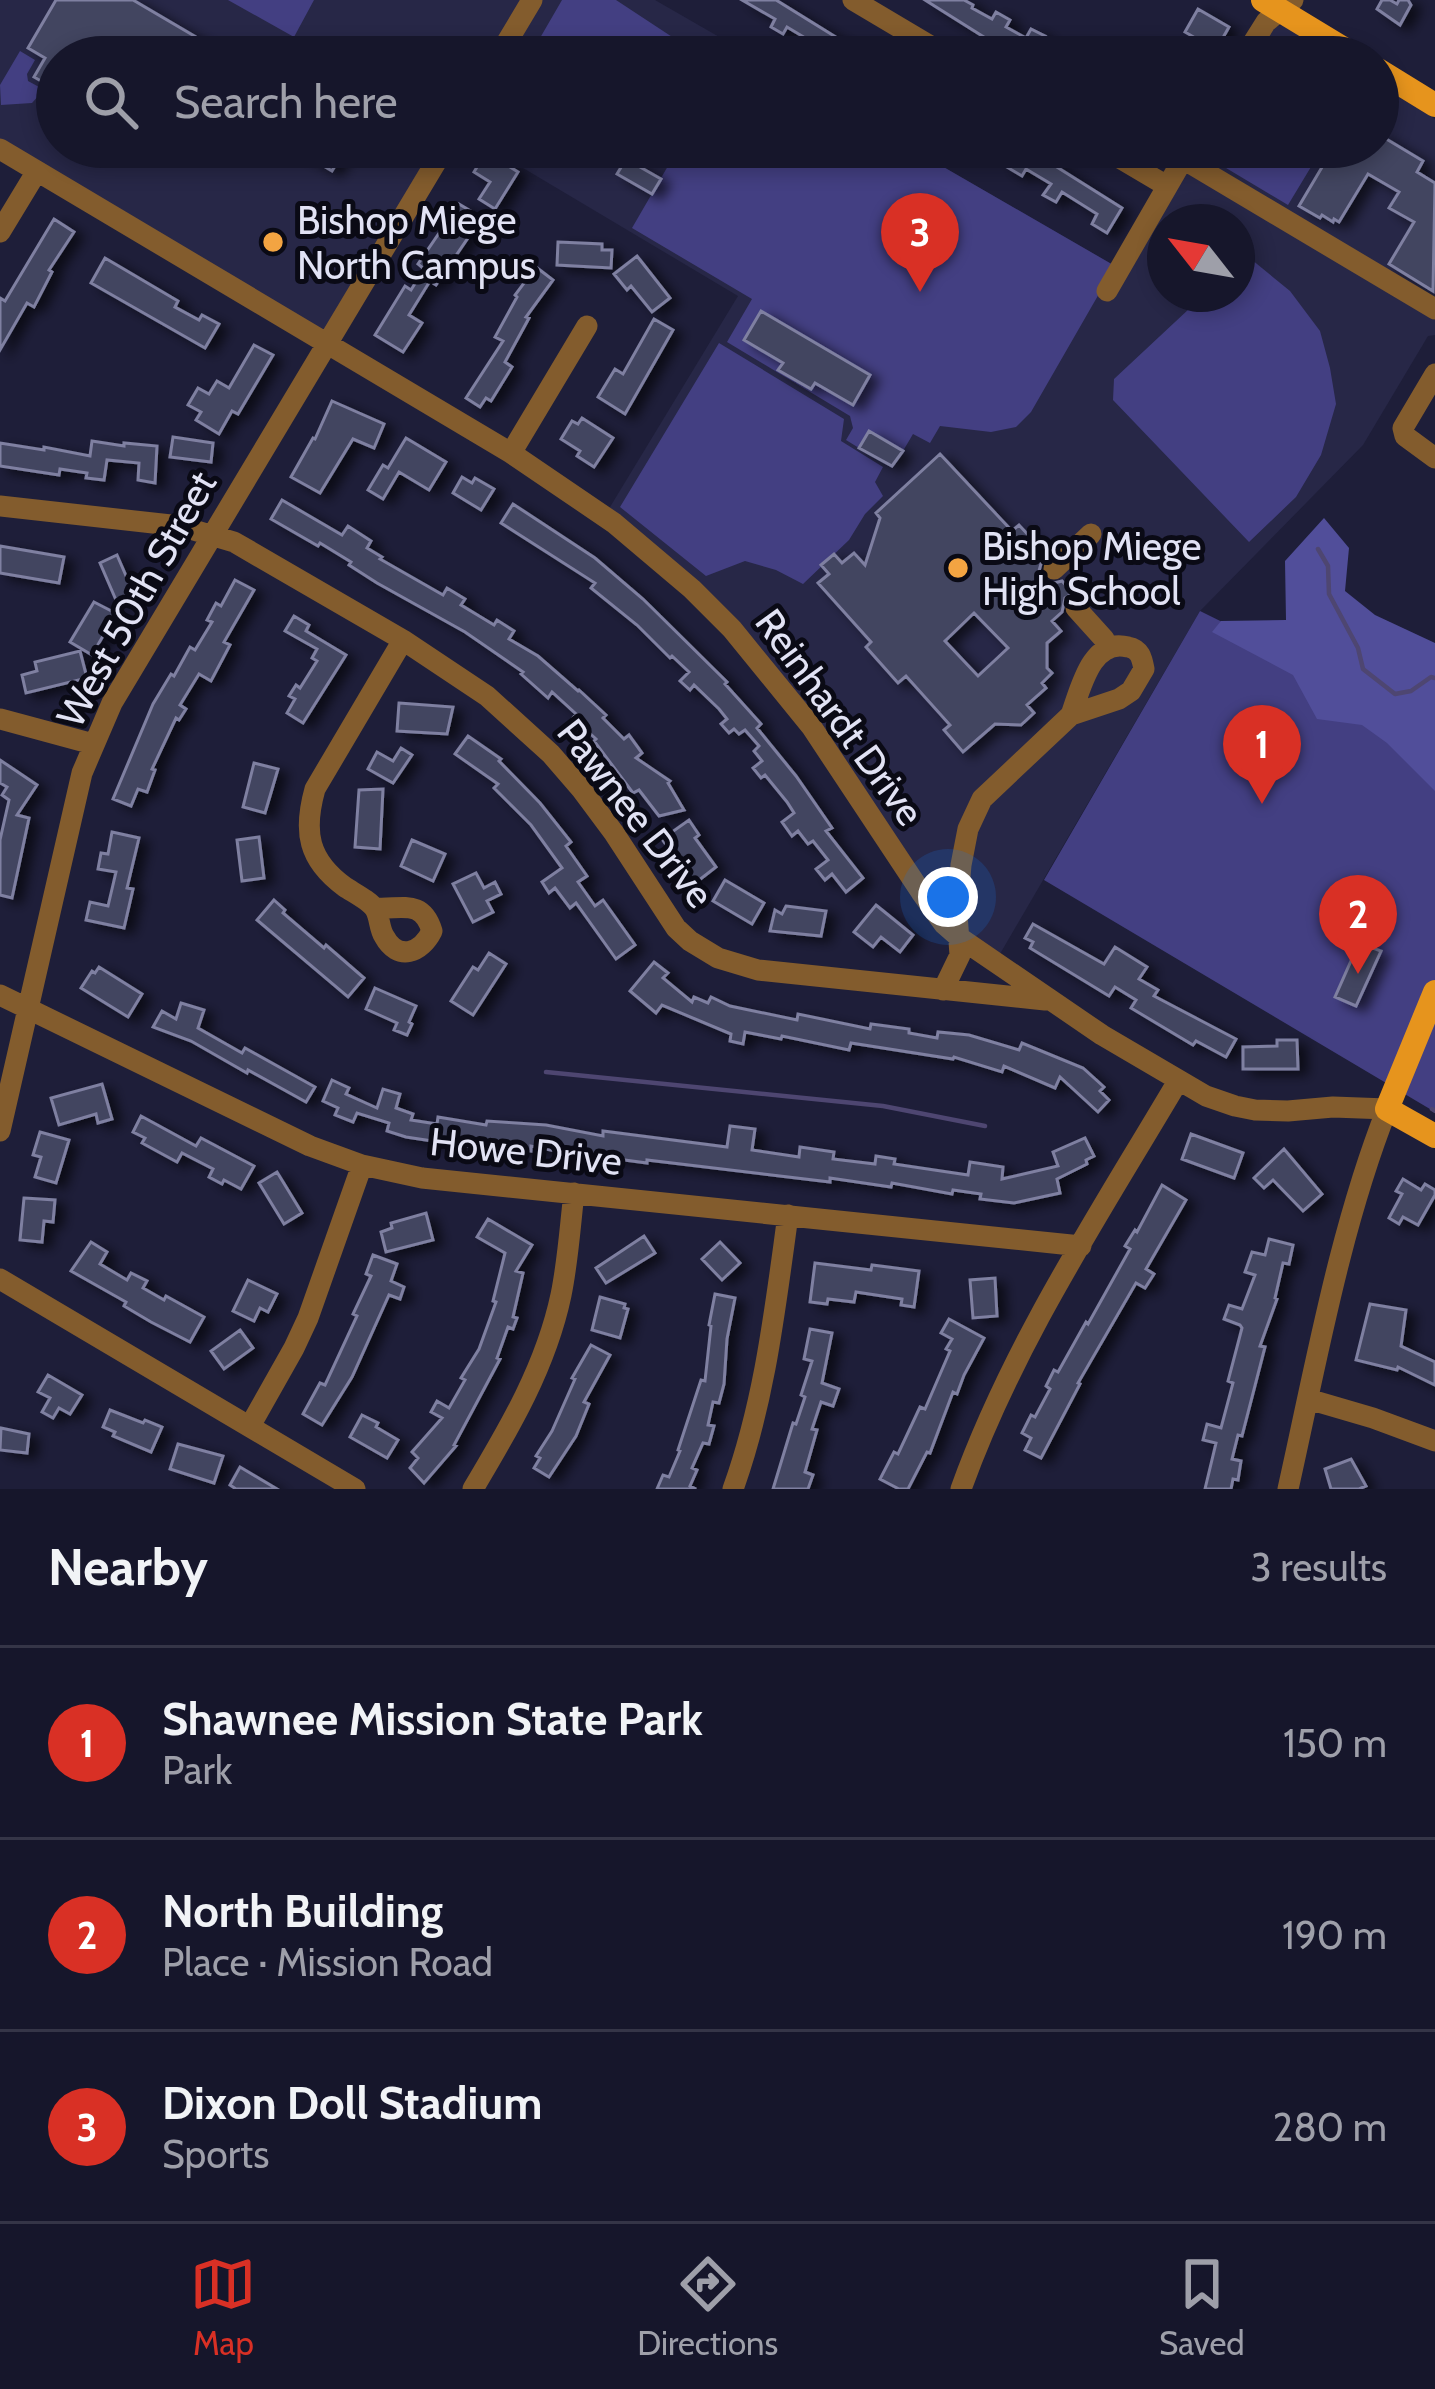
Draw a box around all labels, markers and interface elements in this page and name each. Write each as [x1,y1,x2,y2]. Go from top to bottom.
search box [36,36,1399,168]
icon: search [78,69,144,135]
text: Search here [174,75,398,129]
pin: 3 [881,193,959,292]
place label: Bishop Miege North Campus [297,196,536,289]
north arrow [1147,204,1255,312]
marker: Bishop Miege North Campus [260,229,286,255]
street label: West 50th Street [46,463,226,735]
place label: Bishop Miege High School [982,522,1201,615]
marker: Bishop Miege High School [945,555,971,581]
street label: Reinhardt Drive [745,600,935,834]
pin: 1 [1223,705,1301,804]
street label: Pawnee Drive [547,709,725,917]
your location [918,867,978,927]
pin: 2 [1319,875,1397,974]
street label: Howe Drive [428,1117,624,1185]
text: Nearby [48,1536,208,1598]
text: 3 results [1250,1543,1387,1591]
text: Shawnee Mission State Park [162,1692,703,1746]
text: 1 [80,1719,94,1767]
text: 150 m [1283,1719,1387,1767]
text: Park [162,1746,232,1794]
text: North Building [162,1884,443,1938]
text: 2 [77,1911,97,1959]
text: 190 m [1282,1911,1387,1959]
text: Place · Mission Road [162,1938,493,1986]
text: Dixon Doll Stadium [162,2076,542,2130]
text: 3 [76,2103,98,2151]
text: 280 m [1273,2103,1387,2151]
text: Sports [162,2130,269,2178]
tab: Map [190,2251,256,2363]
tab: Directions [637,2251,778,2363]
tab: Saved [1159,2251,1245,2363]

